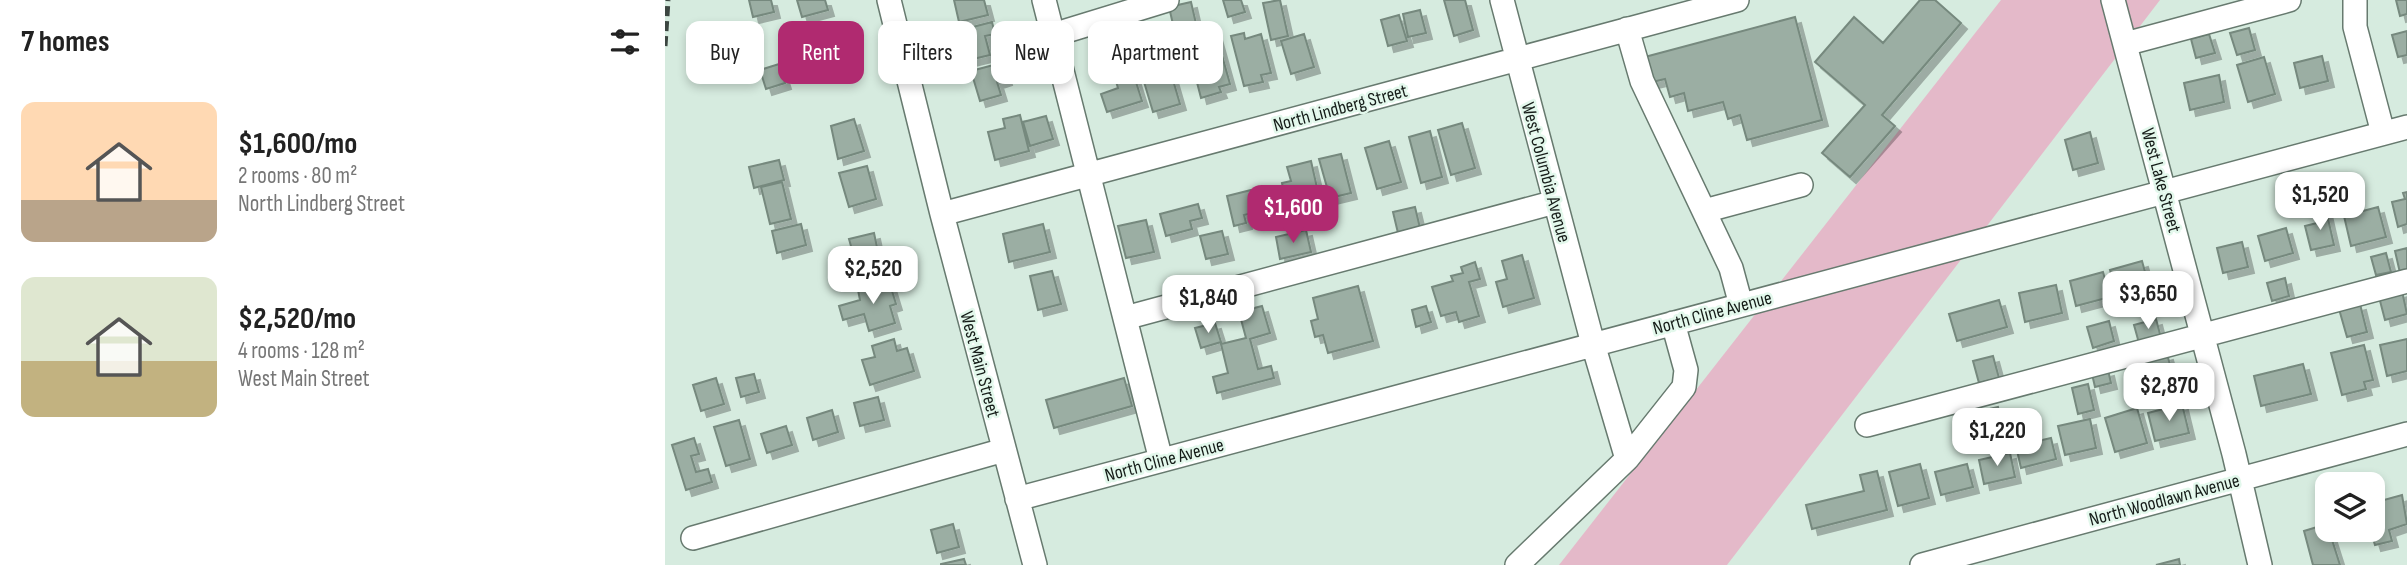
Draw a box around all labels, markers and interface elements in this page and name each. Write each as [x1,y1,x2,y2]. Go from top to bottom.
chip: Buy [686,21,764,84]
chip: Rent [778,21,864,84]
chip: Filters [878,21,977,84]
chip: New [991,21,1074,84]
chip: Apartment [1088,21,1223,84]
icon: filters [606,23,644,61]
text: 7 homes [21,24,109,60]
street label: North Lindberg Street [1271,79,1410,137]
street label: West Columbia Avenue [1516,100,1575,245]
text: $1,600/mo [238,126,357,162]
street label: West Lake Street [2136,126,2186,235]
icon: home [77,130,161,214]
text: 2 rooms · 80 m² [238,162,357,190]
pin: $1,520 [2263,173,2377,232]
text: $1,520 [2291,181,2349,209]
pin: $1,600 [1236,186,1350,245]
text: North Lindberg Street [238,190,405,218]
text: $1,600 [1263,194,1323,222]
pin: $2,520 [816,246,930,306]
text: $2,520 [844,255,902,283]
pin: $3,650 [2091,272,2205,331]
pin: $1,840 [1151,276,1265,335]
text: $3,650 [2119,280,2177,308]
text: $1,840 [1178,284,1238,312]
street label: North Cline Avenue [1650,287,1774,340]
text: $2,520/mo [238,301,356,337]
icon: home [77,305,161,389]
street label: West Main Street [954,309,1005,420]
text: 4 rooms · 128 m² [238,337,365,365]
pin: $2,870 [2112,364,2226,423]
text: West Main Street [238,365,370,393]
text: $2,870 [2139,372,2199,400]
pin: $1,220 [1940,408,2054,468]
text: $1,220 [1968,417,2026,445]
street label: North Cline Avenue [1102,434,1226,487]
street label: North Woodlawn Avenue [2087,469,2242,532]
map controls [2315,472,2385,542]
button: layers [2315,472,2385,542]

